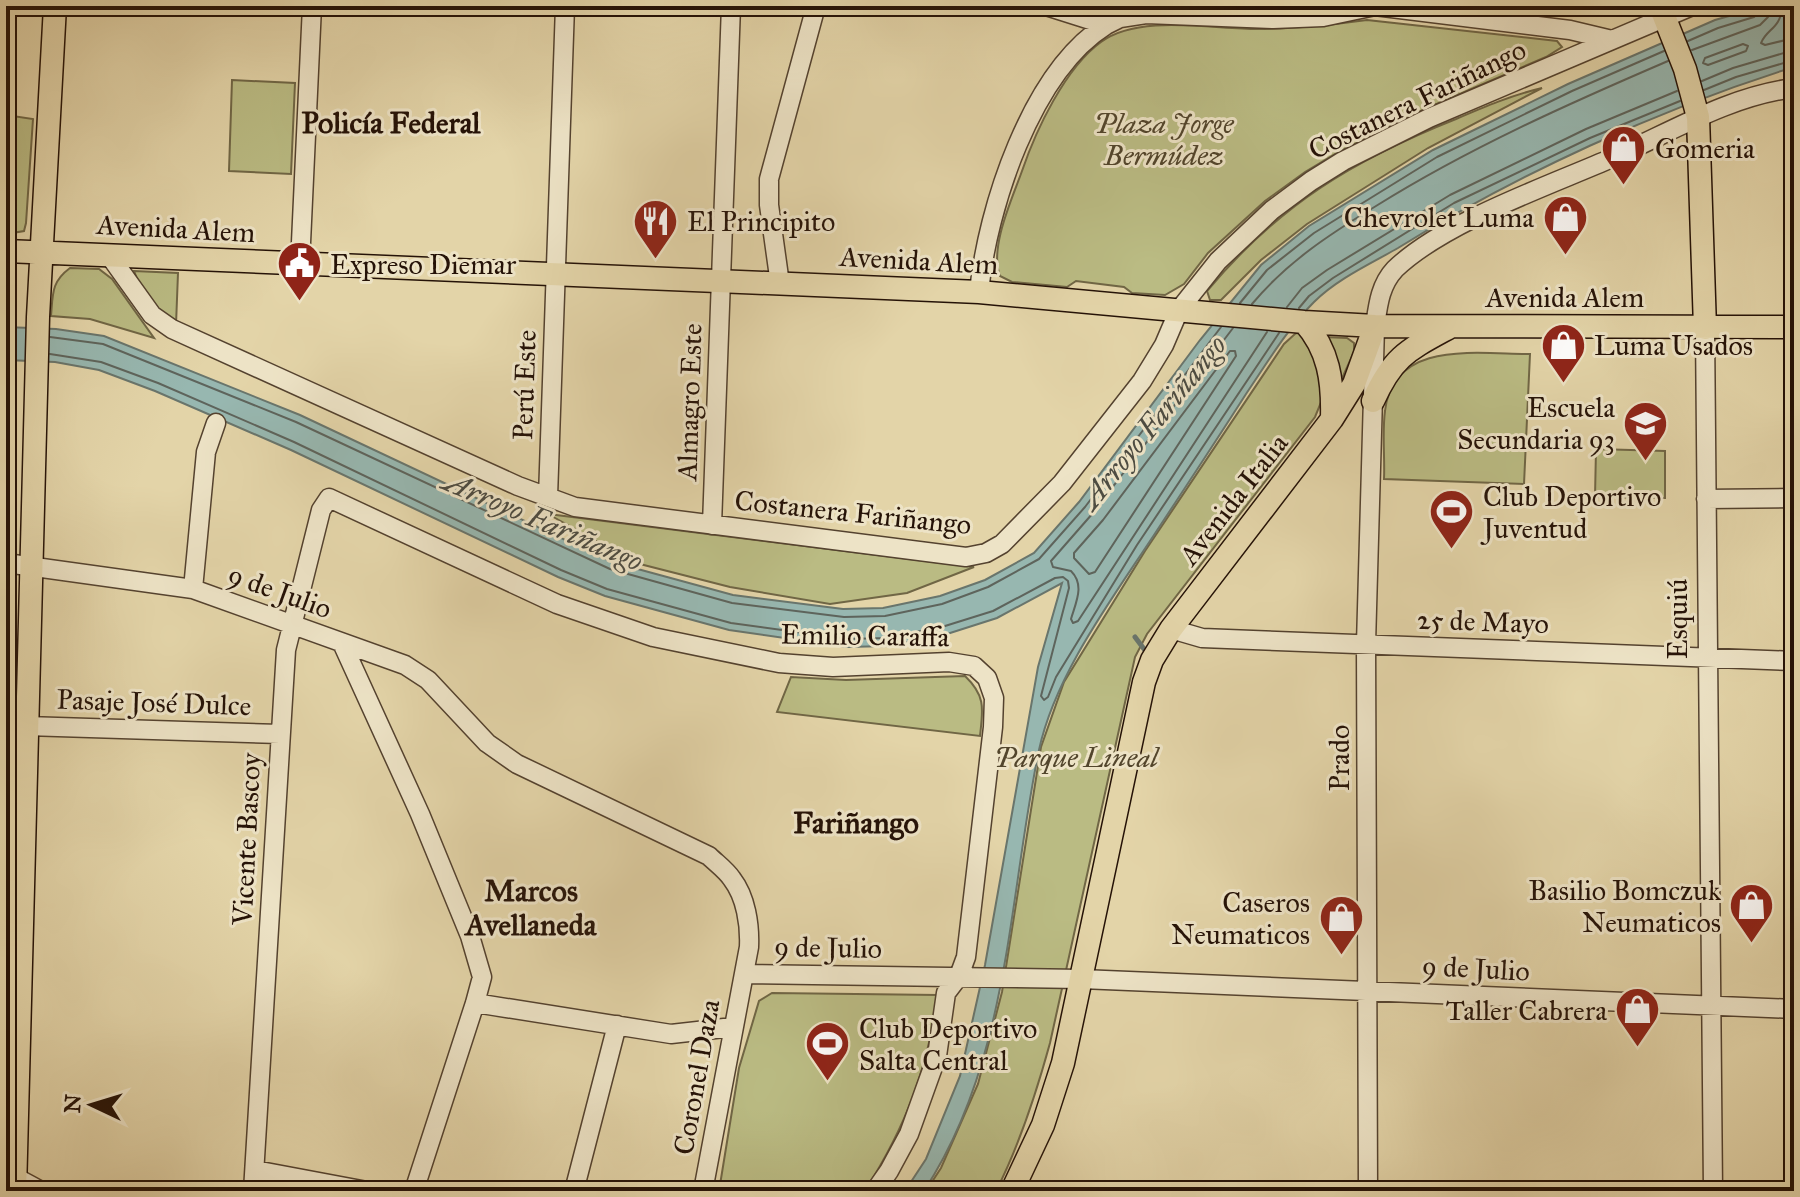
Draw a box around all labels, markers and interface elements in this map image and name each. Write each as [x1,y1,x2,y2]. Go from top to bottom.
street label: Costanera Fariñango [1303,32,1532,167]
district label: Policía Federal [302,105,481,141]
park label: Plaza Jorge Bermúdez [1094,106,1234,173]
shop icon: Gomeria [1600,124,1648,187]
place label: Gomeria [1655,131,1755,166]
shop icon: Chevrolet Luma [1541,193,1589,256]
restaurant icon: El Principito [632,197,680,260]
place label: Chevrolet Luma [1344,200,1534,235]
place label: El Principito [687,204,835,239]
street label: Avenida Alem [95,207,256,250]
street label: Avenida Alem [838,239,999,282]
public building icon: Expreso Diemar [275,240,323,303]
place label: Expreso Diemar [330,247,517,282]
street label: Avenida Alem [1485,280,1644,315]
shop icon: Luma Usados [1539,321,1587,384]
street label: Almagro Este [669,323,710,482]
water label: Arroyo Fariñango [1070,328,1234,518]
place label: Luma Usados [1594,328,1753,363]
street label: Perú Este [505,329,544,441]
place label: Escuela Secundaria 93 [1457,390,1615,457]
school or university icon: Escuela Secundaria 93 [1622,399,1670,462]
street label: Avenida Italia [1171,426,1296,573]
water label: Arroyo Fariñango [435,462,648,579]
place label: Club Deportivo Juventud [1480,479,1661,546]
street label: Costanera Fariñango [733,483,973,542]
sports icon: Club Deportivo Juventud [1428,488,1476,551]
street label: 9 de Julio [223,557,337,626]
street label: Esquiú [1660,578,1695,660]
street label: 25 de Mayo [1416,602,1550,641]
street label: Emilio Caraffa [780,617,950,654]
street label: Pasaje José Dulce [56,682,252,723]
street label: Prado [1322,725,1357,791]
park label: Parque Lineal [994,740,1160,775]
street label: Vicente Bascoy [224,751,269,927]
district label: Fariñango [793,805,919,841]
district label: Marcos Avellaneda [464,873,598,943]
place label: Basilio Bomczuk Neumaticos [1528,873,1721,940]
shop icon: Basilio Bomczuk Neumaticos [1728,882,1776,945]
place label: Caseros Neumaticos [1171,885,1310,952]
shop icon: Caseros Neumaticos [1317,894,1365,957]
street label: 9 de Julio [774,929,882,966]
street label: 9 de Julio [1421,948,1531,989]
shop icon: Taller Cabrera [1614,986,1662,1049]
place label: Taller Cabrera [1446,993,1607,1028]
street label: Coronel Daza [666,997,727,1157]
place label: Club Deportivo Salta Central [859,1011,1037,1078]
sports icon: Club Deportivo Salta Central [804,1020,852,1083]
north arrow [52,1065,132,1145]
text: N [58,1093,87,1114]

